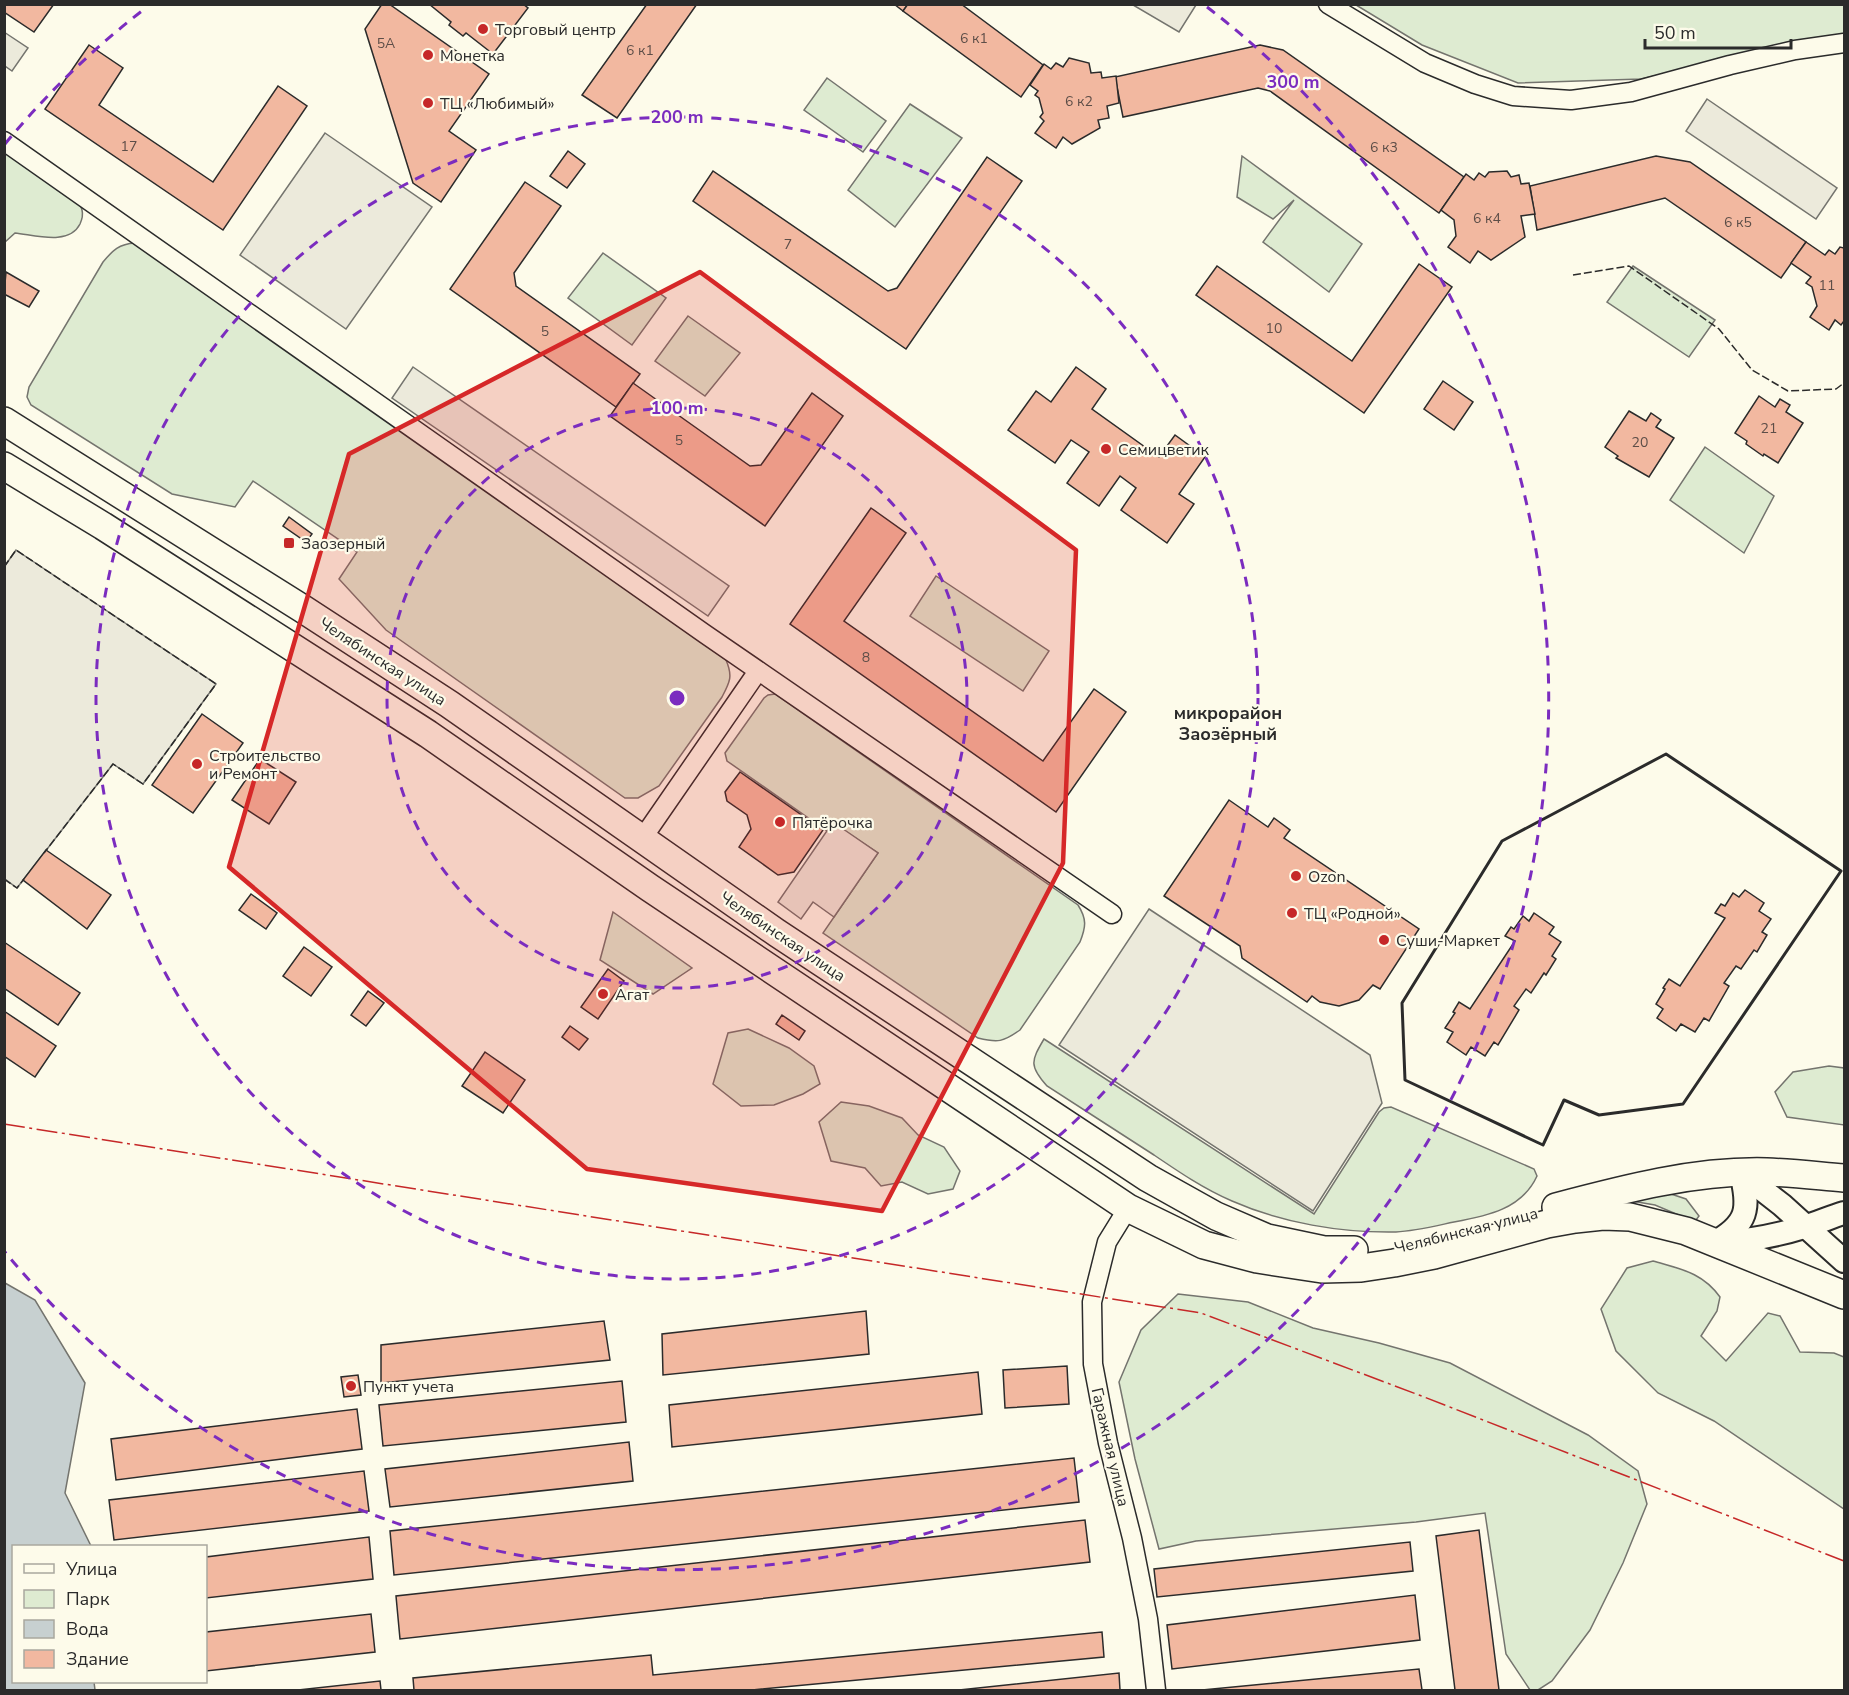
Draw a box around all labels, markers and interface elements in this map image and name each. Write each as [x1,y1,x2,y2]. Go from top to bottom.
scale bar [1645,12,1790,50]
place label: Торговый центр [495,19,616,41]
text: 50 m [1654,21,1696,45]
marker: Торговый центр [476,22,490,36]
house number: 6 к1 [960,29,988,48]
house number: 5А [377,34,395,53]
house number: 6 к1 [626,41,654,60]
place label: Монетка [440,45,505,67]
marker: Монетка [421,48,435,62]
text: 300 m [1266,70,1320,94]
house number: 6 к2 [1065,92,1093,111]
place label: ТЦ «Любимый» [440,93,555,115]
marker: ТЦ «Любимый» [421,96,435,110]
text: 200 m [650,105,704,129]
house number: 17 [121,137,137,156]
house number: 6 к3 [1370,138,1398,157]
house number: 6 к4 [1473,209,1501,228]
house number: 6 к5 [1724,213,1752,232]
house number: 7 [784,235,792,254]
house number: 11 [1819,276,1835,295]
house number: 10 [1266,319,1282,338]
house number: 5 [541,322,549,341]
text: 100 m [650,396,704,420]
house number: 21 [1761,419,1777,438]
house number: 5 [675,431,683,450]
house number: 20 [1632,433,1648,452]
place label: Семицветик [1118,439,1210,461]
marker: Семицветик [1099,442,1113,456]
place label: Заозерный [301,533,385,555]
marker: Заозерный [282,536,296,550]
street label: Челябинская улица [315,613,450,711]
house number: 8 [862,648,870,667]
centre of rings [667,688,687,708]
district label: микрорайон Заозёрный [1174,701,1282,746]
place label: Строительство и Ремонт [209,745,321,785]
marker: Строительство и Ремонт [190,757,204,771]
place label: Пятёрочка [792,812,873,834]
marker: Пятёрочка [773,815,787,829]
place label: Ozon [1308,866,1346,888]
marker: Ozon [1289,869,1303,883]
street label: Челябинская улица [715,887,850,987]
place label: ТЦ «Родной» [1304,903,1401,925]
marker: ТЦ «Родной» [1285,906,1299,920]
place label: Суши-Маркет [1396,930,1501,952]
marker: Суши-Маркет [1377,933,1391,947]
place label: Агат [615,984,650,1006]
marker: Агат [596,987,610,1001]
street label: Челябинская улица [1392,1203,1540,1259]
place label: Пункт учета [363,1376,454,1398]
marker: Пункт учета [344,1379,358,1393]
street label: Гаражная улица [1086,1386,1134,1509]
legend [12,1545,207,1683]
text: Улица [65,1557,117,1581]
text: Парк [66,1587,110,1611]
text: Вода [66,1617,109,1641]
text: Здание [66,1647,129,1671]

